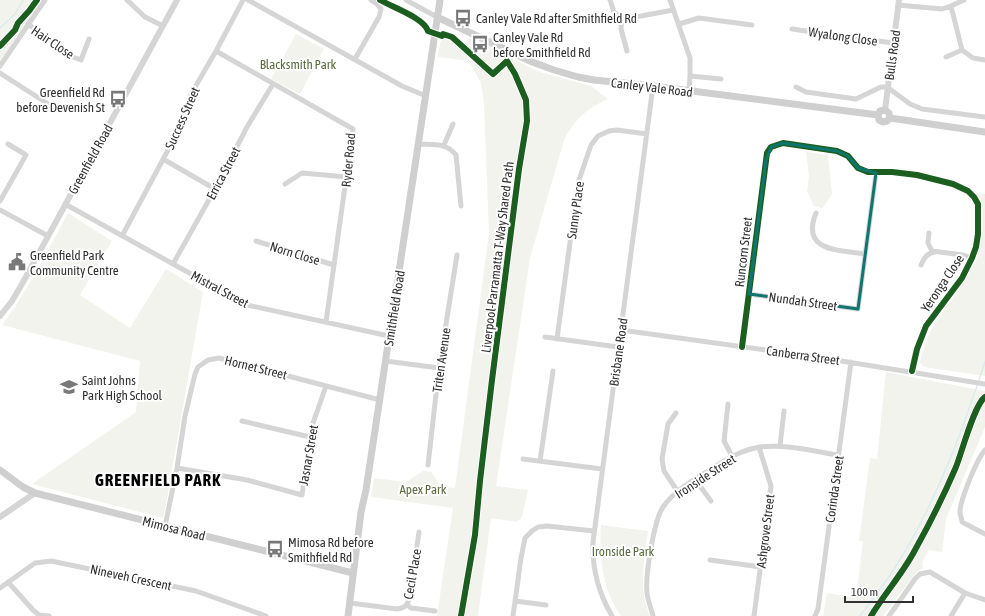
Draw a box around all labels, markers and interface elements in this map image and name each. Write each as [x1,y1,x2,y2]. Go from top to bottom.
bus stop icon: Canley Vale Rd after Smithfield Rd [453,8,473,28]
place label: Canley Vale Rd after Smithfield Rd [476,11,637,26]
street label: Hair Close [29,23,77,62]
street label: Wyalong Close [807,24,879,49]
street label: Bulls Road [882,29,903,81]
place label: Canley Vale Rd before Smithfield Rd [493,30,591,60]
bus stop icon: Canley Vale Rd before Smithfield Rd [470,34,490,54]
park label: Blacksmith Park [260,57,337,72]
street label: Canley Vale Road [610,75,694,100]
street label: Success Street [162,84,203,152]
place label: Greenfield Rd before Devenish St [16,85,105,115]
bus stop icon: Greenfield Rd before Devenish St [108,89,128,109]
street label: Greenfield Road [65,122,116,197]
street label: Ryder Road [339,132,358,188]
street label: Errica Street [203,144,244,202]
street label: Liverpool-Parramatta T-Way Shared Path [478,161,517,354]
street label: Sunny Place [564,180,587,240]
street label: Runcorn Street [732,216,755,288]
street label: Norn Close [268,239,322,268]
place label: Greenfield Park Community Centre [30,248,119,278]
public building icon: Greenfield Park Community Centre [7,252,27,272]
street label: Yeronga Close [918,252,967,315]
street label: Mistral Street [188,268,251,311]
street label: Smithfield Road [381,269,408,347]
street label: Nundah Street [768,289,838,314]
street label: Brisbane Road [606,317,631,387]
street label: Triten Avenue [430,327,453,393]
street label: Canberra Street [765,343,841,368]
street label: Hornet Street [223,352,289,383]
place label: Saint Johns Park High School [82,373,163,403]
school or university icon: Saint Johns Park High School [59,377,79,397]
street label: Jasnar Street [296,423,321,487]
street label: Ironside Street [672,451,739,502]
street label: Corinda Street [822,454,847,524]
district label: GREENFIELD PARK [95,470,221,490]
park label: Apex Park [399,482,447,497]
street label: Ashgrove Street [754,493,777,569]
street label: Mimosa Road [141,513,207,544]
place label: Mimosa Rd before Smithfield Rd [288,535,374,565]
bus stop icon: Mimosa Rd before Smithfield Rd [265,539,285,559]
park label: Ironside Park [592,544,655,559]
street label: Cecil Place [401,547,424,601]
street label: Nineveh Crescent [89,562,173,593]
scale bar [845,578,913,604]
text: 100 m [851,585,878,599]

